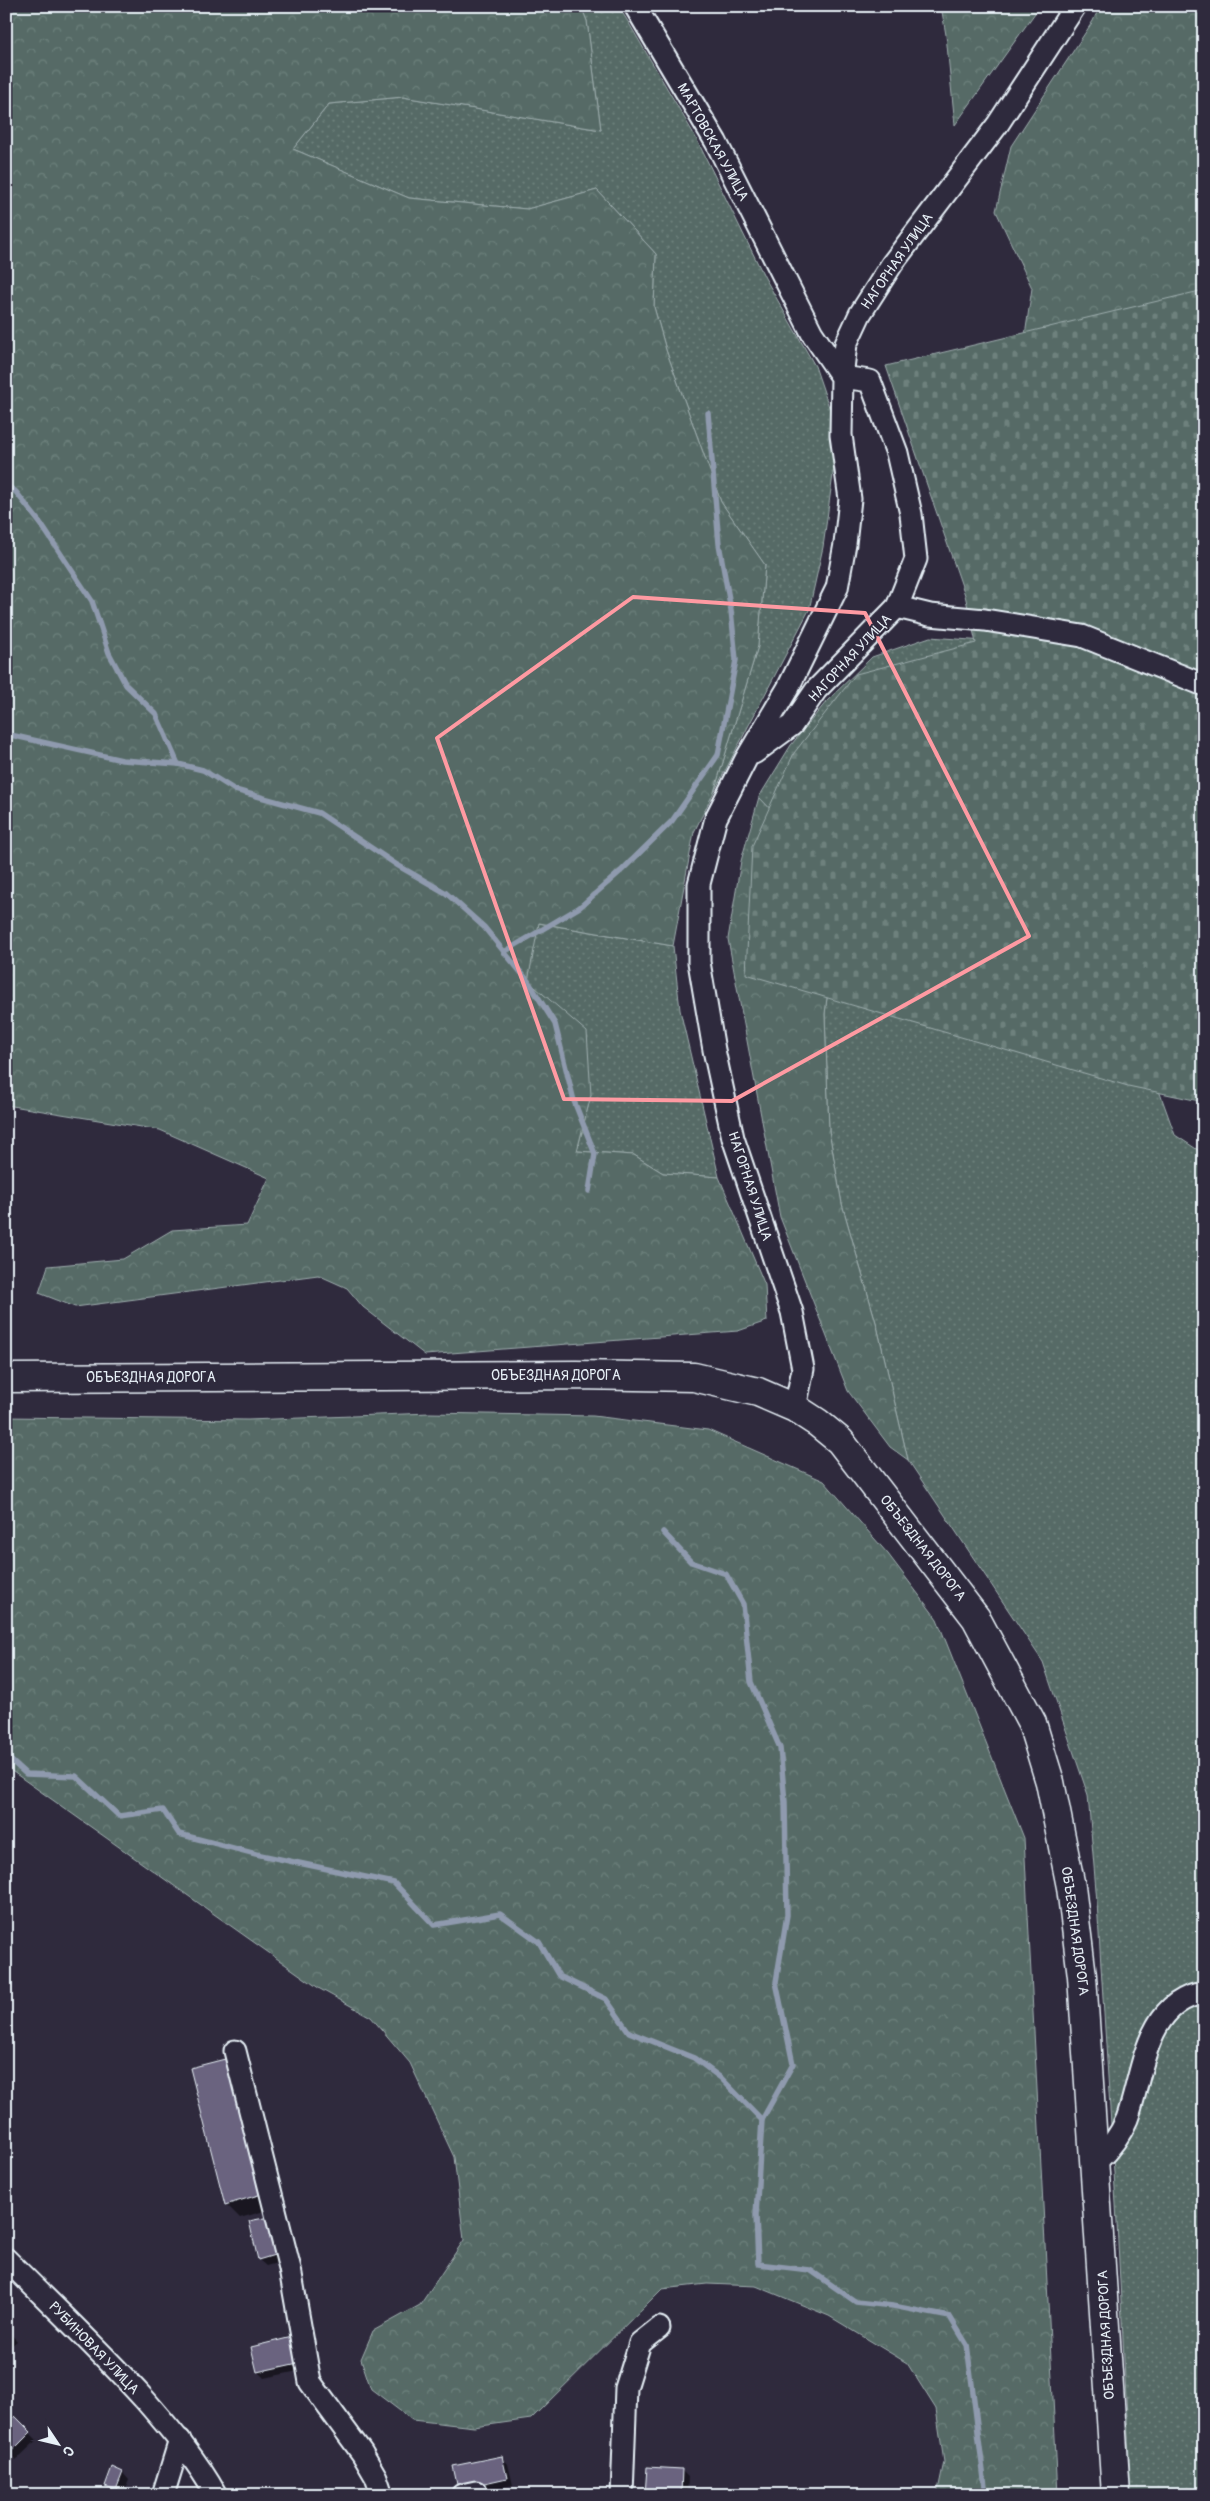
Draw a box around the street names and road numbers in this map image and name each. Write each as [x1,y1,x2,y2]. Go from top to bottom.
street label: МАРТОВСКАЯ УЛИЦА [674,80,752,204]
street label: НАГОРНАЯ УЛИЦА [857,210,937,312]
street label: НАГОРНАЯ УЛИЦА [805,611,895,705]
street label: НАГОРНАЯ УЛИЦА [724,1129,776,1243]
street label: ОБЪЕЗДНАЯ ДОРОГА [491,1367,621,1384]
street label: ОБЪЕЗДНАЯ ДОРОГА [86,1369,216,1386]
street label: ОБЪЕЗДНАЯ ДОРОГА [876,1492,970,1604]
street label: ОБЪЕЗДНАЯ ДОРОГА [1058,1866,1092,1996]
street label: ОБЪЕЗДНАЯ ДОРОГА [1094,2270,1118,2400]
street label: РУБИНОВАЯ УЛИЦА [45,2298,143,2398]

